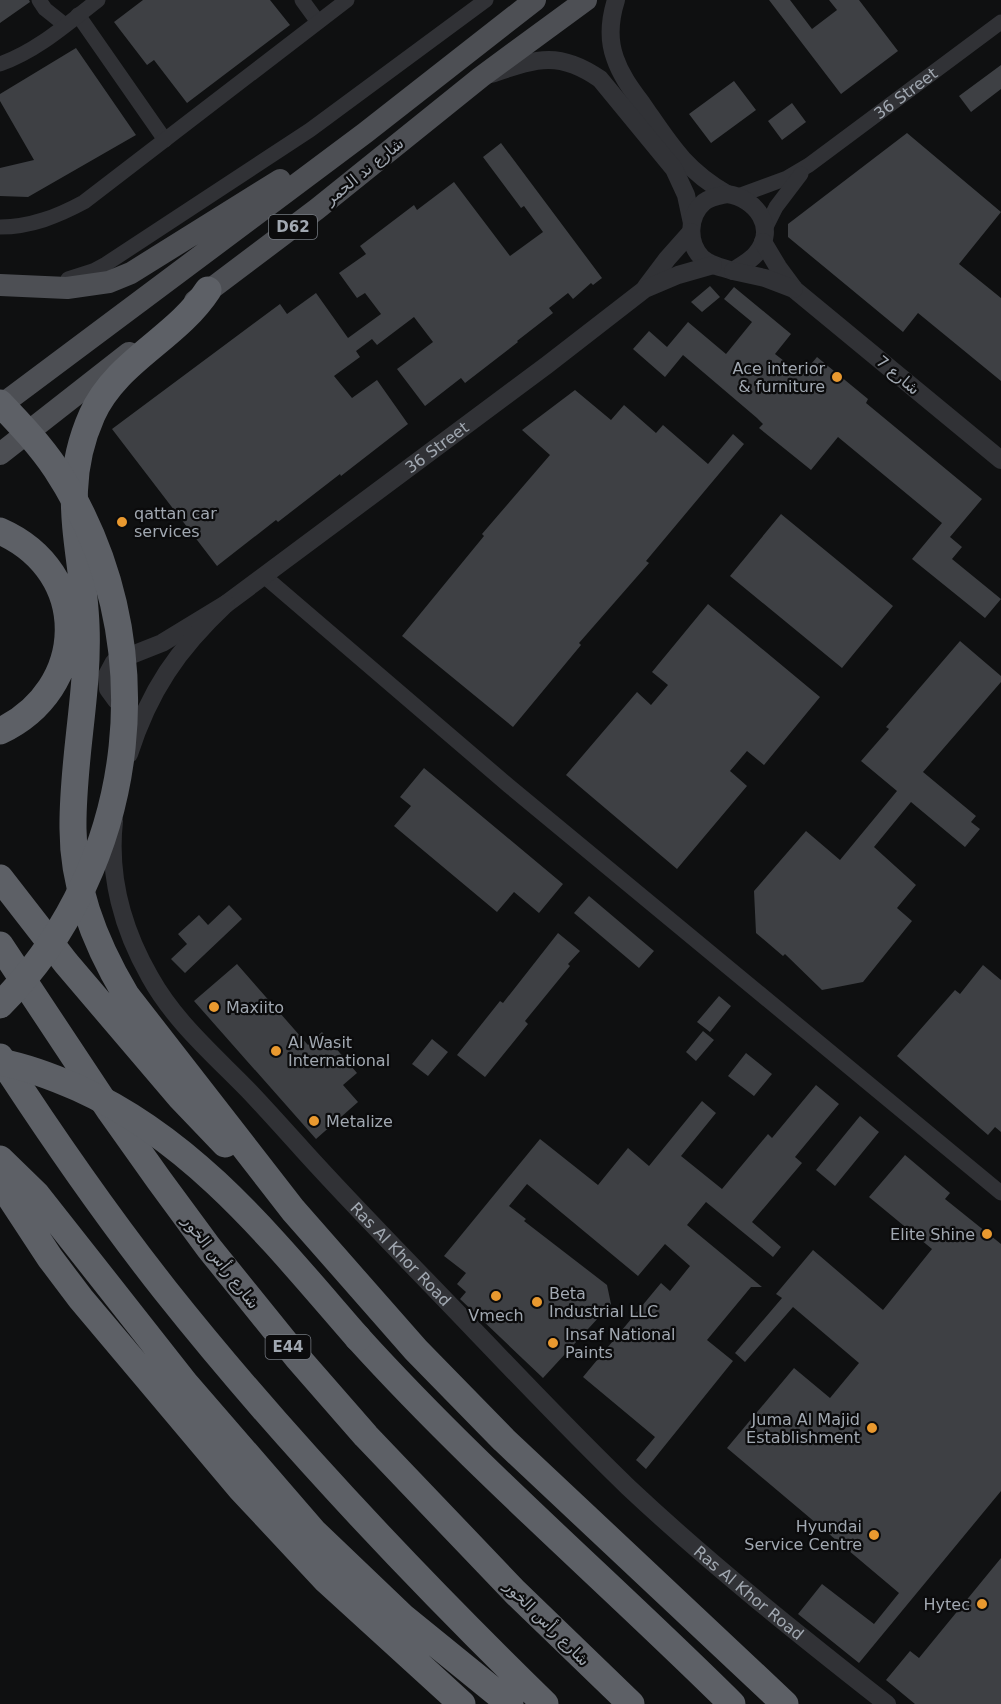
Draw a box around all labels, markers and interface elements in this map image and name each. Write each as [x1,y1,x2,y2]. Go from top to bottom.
street label: 36 Street [870,63,941,123]
street label: شارع ند الحمر [320,133,408,210]
road number: D62 [269,215,317,239]
street label: شارع 7 [872,351,924,399]
place label: Ace interior & furniture [733,359,825,396]
marker: Ace interior & furniture [830,370,844,384]
street label: 36 Street [401,417,472,477]
place label: qattan car services [134,504,217,541]
marker: qattan car services [115,515,129,529]
place label: Maxiito [226,998,284,1017]
marker: Maxiito [207,1000,221,1014]
place label: Al Wasit International [288,1033,390,1070]
marker: Al Wasit International [269,1044,283,1058]
place label: Metalize [326,1112,393,1131]
marker: Metalize [307,1114,321,1128]
street label: Ras Al Khor Road [347,1198,455,1310]
street label: شارع رأس الخور [177,1210,264,1313]
place label: Elite Shine [890,1225,975,1244]
marker: Elite Shine [980,1227,994,1241]
place label: Beta Industrial LLC [549,1284,658,1321]
marker: Vmech [489,1289,503,1303]
marker: Beta Industrial LLC [530,1295,544,1309]
place label: Vmech [468,1306,524,1325]
place label: Insaf National Paints [565,1325,675,1362]
road number: E44 [266,1335,310,1359]
marker: Insaf National Paints [546,1336,560,1350]
place label: Juma Al Majid Establishment [746,1410,860,1447]
marker: Juma Al Majid Establishment [865,1421,879,1435]
place label: Hyundai Service Centre [744,1517,862,1554]
marker: Hyundai Service Centre [867,1528,881,1542]
street label: Ras Al Khor Road [690,1542,808,1644]
street label: شارع رأس الخور [499,1575,594,1670]
place label: Hytec [924,1595,970,1614]
marker: Hytec [975,1597,989,1611]

